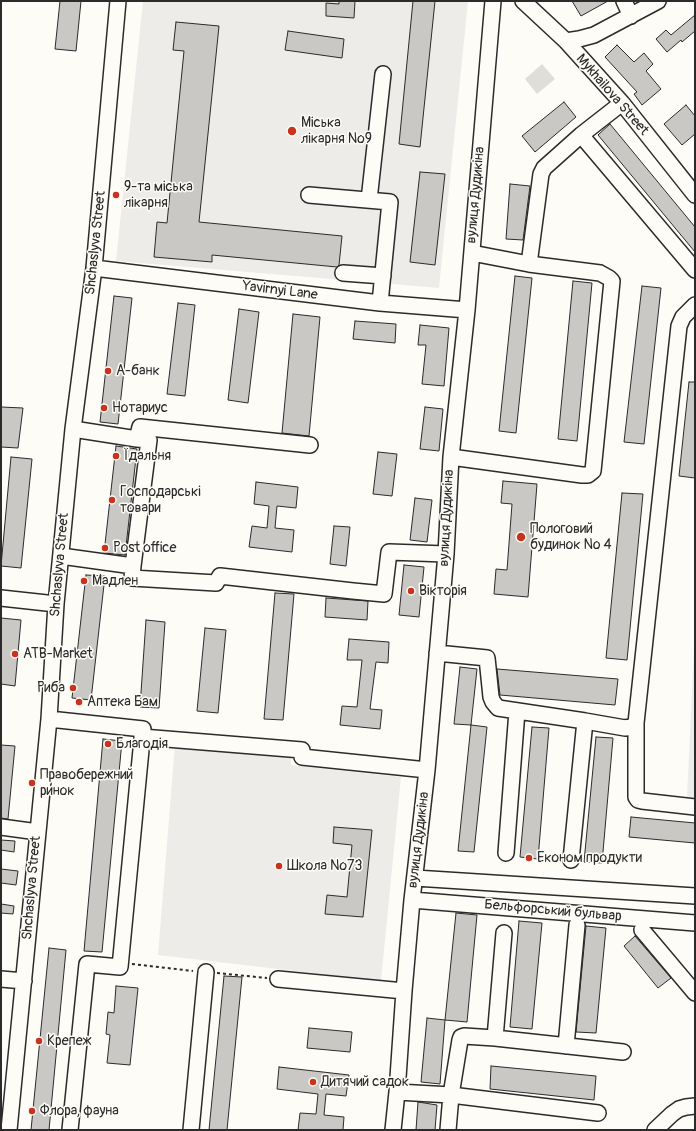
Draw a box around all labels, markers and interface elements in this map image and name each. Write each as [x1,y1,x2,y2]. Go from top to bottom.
street label: Mykhailova Street [572,51,652,139]
place label: Міська лікарня №9 [301,115,372,148]
marker: Міська лікарня №9 [286,125,298,137]
street label: вулиця Дудикіна [463,146,489,244]
place label: 9-та міська лікарня [124,179,193,212]
street label: Shchaslyva Street [82,190,110,296]
marker: 9-та міська лікарня [111,190,121,200]
street label: Yavirnyi Lane [241,278,319,304]
place label: А-банк [116,363,160,379]
marker: А-банк [103,366,113,376]
place label: Нотариус [112,400,168,416]
marker: Нотариус [99,403,109,413]
place label: Їдальня [124,448,171,464]
marker: Їдальня [111,451,121,461]
street label: вулиця Дудикіна [436,469,458,567]
place label: Господарські товари [120,484,201,516]
marker: Господарські товари [107,495,117,505]
street label: Shchaslyva Street [47,512,73,618]
place label: Пологовий будинок № 4 [530,521,612,554]
marker: Пологовий будинок № 4 [515,531,527,543]
place label: Post office [113,540,176,556]
marker: Post office [100,543,110,553]
place label: Мадлен [92,573,138,589]
marker: Мадлен [79,576,89,586]
place label: Вікторія [419,583,467,599]
marker: Вікторія [406,586,416,596]
place label: ATB-Market [23,646,93,662]
marker: ATB-Market [10,649,20,659]
place label: Риба [37,680,65,696]
marker: Риба [68,683,78,693]
place label: Аптека Бам [87,694,158,710]
marker: Аптека Бам [74,697,84,707]
place label: Благодія [116,736,168,752]
marker: Благодія [103,739,113,749]
place label: Правобережний ринок [40,767,133,800]
marker: Правобережний ринок [27,778,37,788]
street label: вулиця Дудикіна [405,791,433,889]
street label: Shchaslyva Street [19,835,45,941]
place label: Економ продукти [537,850,642,866]
marker: Економ продукти [524,853,534,863]
place label: Школа №73 [287,858,362,874]
marker: Школа №73 [274,861,284,871]
street label: Бельфорський бульвар [484,897,622,925]
place label: Крепеж [47,1033,92,1049]
marker: Крепеж [34,1036,44,1046]
place label: Дитячий садок [321,1074,409,1090]
marker: Дитячий садок [308,1077,318,1087]
place label: Флора, фауна [40,1103,119,1119]
marker: Флора, фауна [27,1106,37,1116]

